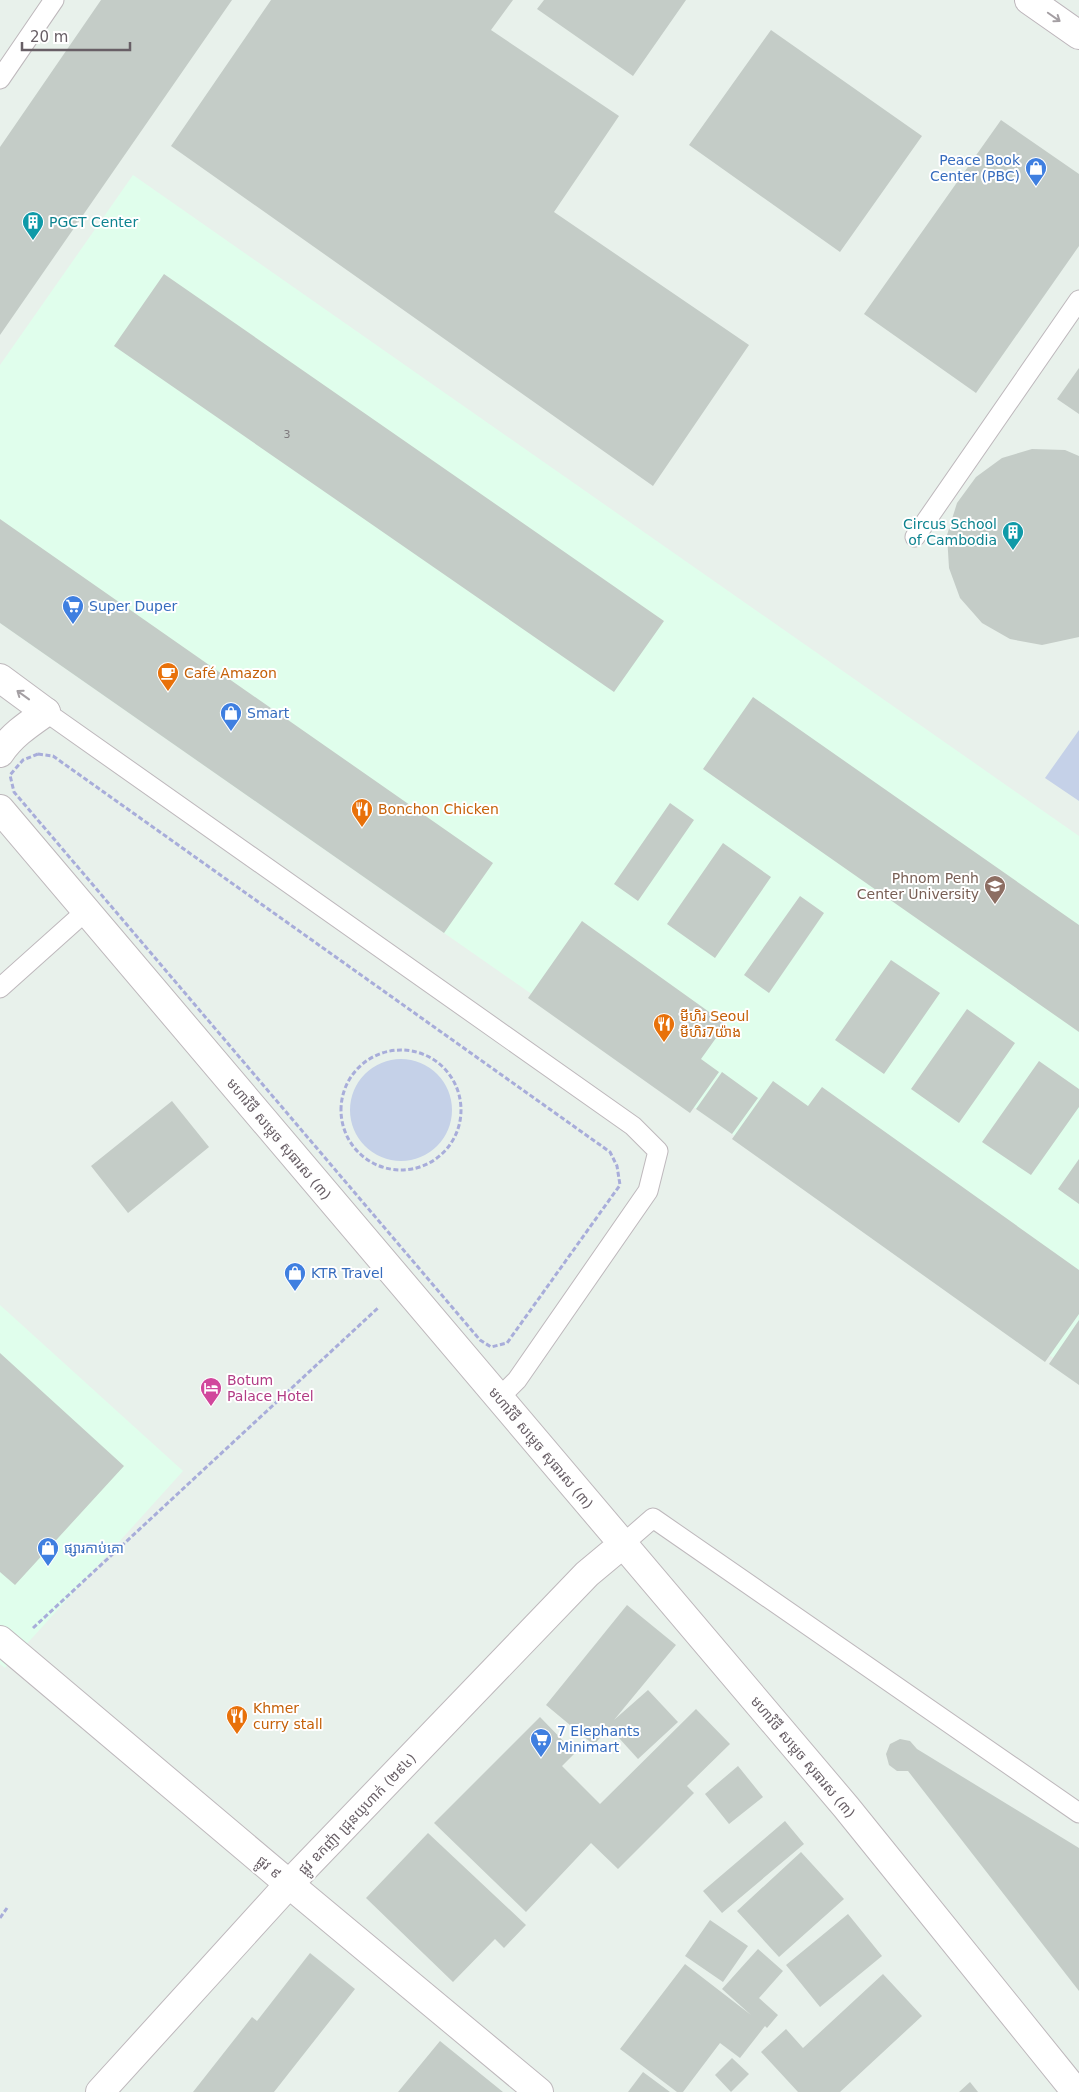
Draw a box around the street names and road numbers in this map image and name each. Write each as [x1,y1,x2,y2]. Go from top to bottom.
street label: មហាវិថី សម្តេច សុធារស (៣) [223,1075,335,1204]
street label: មហាវិថី សម្តេច សុធារស (៣) [485,1384,597,1513]
street label: មហាវិថី សម្តេច សុធារស (៣) [747,1693,859,1822]
street label: ផ្លូវ ឧកញ៉ា ជ្រុនយូហាក់ (២៩៤) [295,1750,422,1881]
street label: ផ្លូវ ៩ [251,1852,284,1885]

